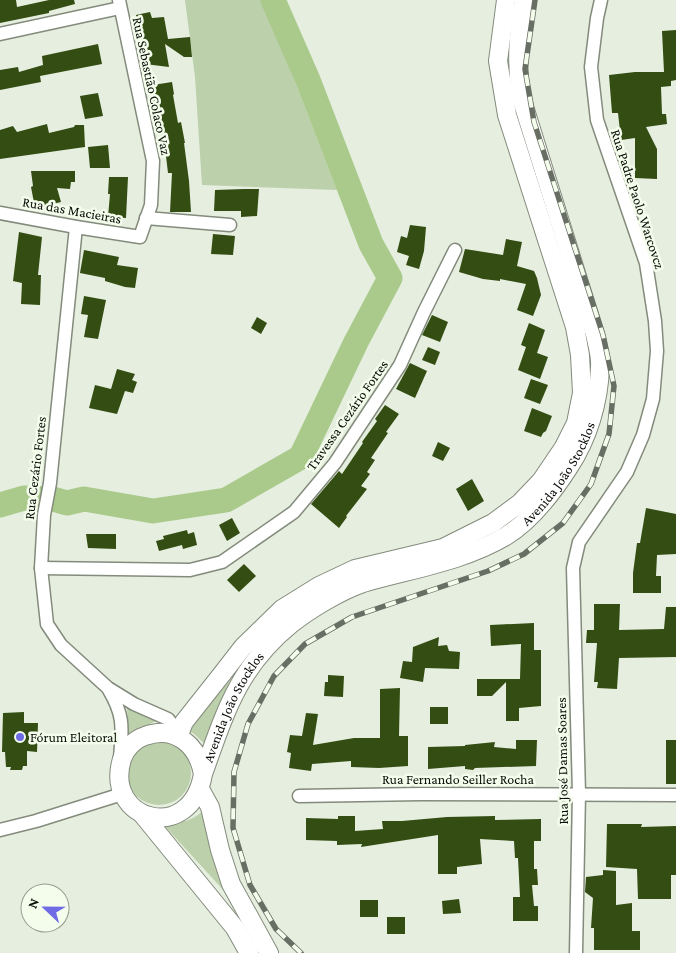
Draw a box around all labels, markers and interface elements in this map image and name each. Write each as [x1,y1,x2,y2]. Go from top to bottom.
street label: Rua Sebastião Colaco Vaz [130,16,174,157]
street label: Rua Padre Paolo Warcovcz [608,127,668,271]
street label: Rua das Macieiras [21,193,123,227]
street label: Travessa Cezário Fortes [303,357,391,473]
street label: Rua Cezário Fortes [21,416,49,520]
street label: Avenida João Stocklos [518,420,598,529]
street label: Avenida João Stocklos [200,648,267,764]
street label: Rua José Damas Soares [553,697,571,825]
place label: Fórum Eleitoral [30,729,118,745]
marker: Fórum Eleitoral [14,731,26,743]
street label: Rua Fernando Seiller Rocha [382,771,535,787]
north arrow [20,883,70,933]
text: N [24,895,42,911]

